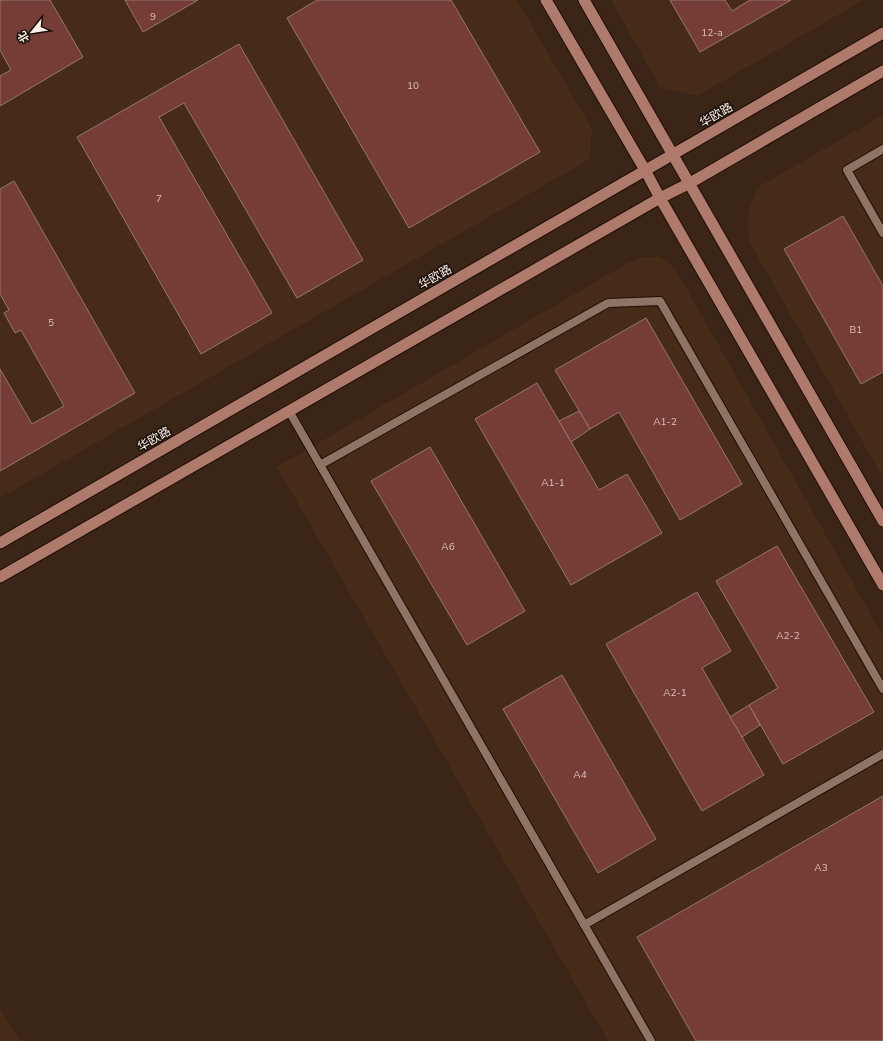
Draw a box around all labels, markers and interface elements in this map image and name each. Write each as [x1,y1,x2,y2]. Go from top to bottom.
house number: 9 [150,10,156,24]
north arrow [12,12,52,52]
house number: 12-a [701,26,723,40]
text: 北 [15,28,33,45]
house number: 10 [407,79,419,93]
street label: 华欧路 [696,99,736,131]
house number: 7 [156,192,162,206]
street label: 华欧路 [415,261,455,293]
house number: 5 [48,316,54,330]
house number: B1 [850,323,862,337]
house number: A1-2 [653,415,677,429]
street label: 华欧路 [134,423,174,455]
house number: A1-1 [541,476,565,490]
house number: A6 [441,540,455,554]
house number: A2-2 [776,629,800,643]
house number: A2-1 [663,686,687,700]
house number: A4 [573,768,587,782]
house number: A3 [814,861,828,875]

